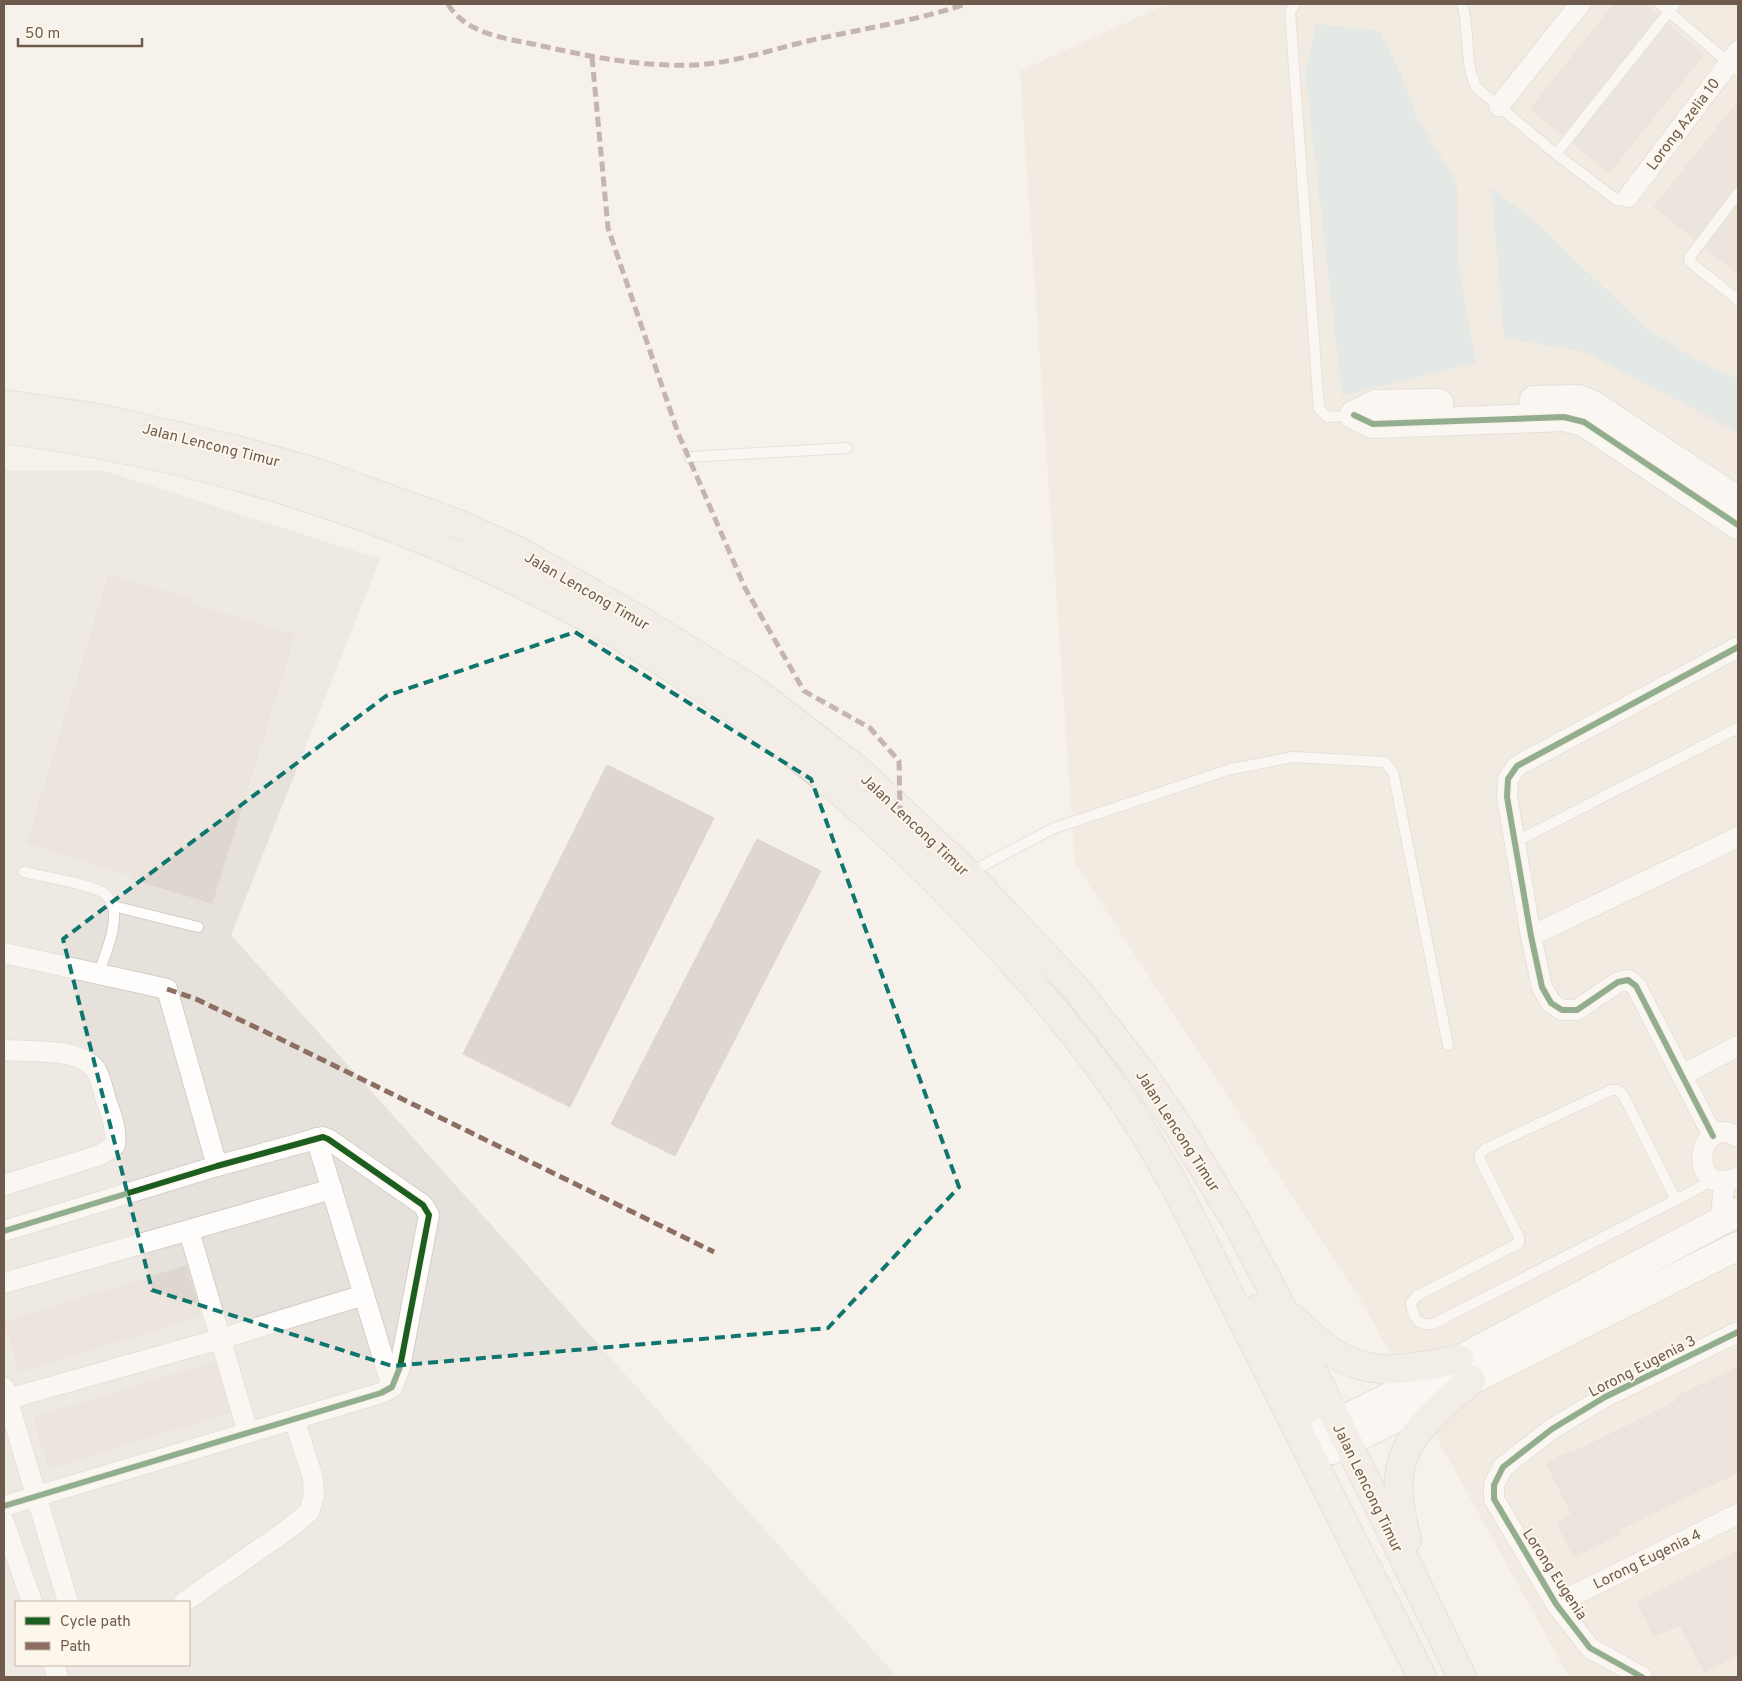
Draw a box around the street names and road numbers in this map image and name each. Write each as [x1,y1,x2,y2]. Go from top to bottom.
street label: Lorong Azelia 10 [1643,75,1725,175]
street label: Jalan Lencong Timur [140,420,281,473]
street label: Jalan Lencong Timur [520,549,652,636]
street label: Jalan Lencong Timur [856,771,972,881]
street label: Jalan Lencong Timur [1130,1068,1223,1196]
street label: Lorong Eugenia 3 [1586,1332,1699,1403]
street label: Jalan Lencong Timur [1327,1421,1406,1556]
street label: Lorong Eugenia [1517,1526,1590,1624]
street label: Lorong Eugenia 4 [1590,1526,1705,1595]

